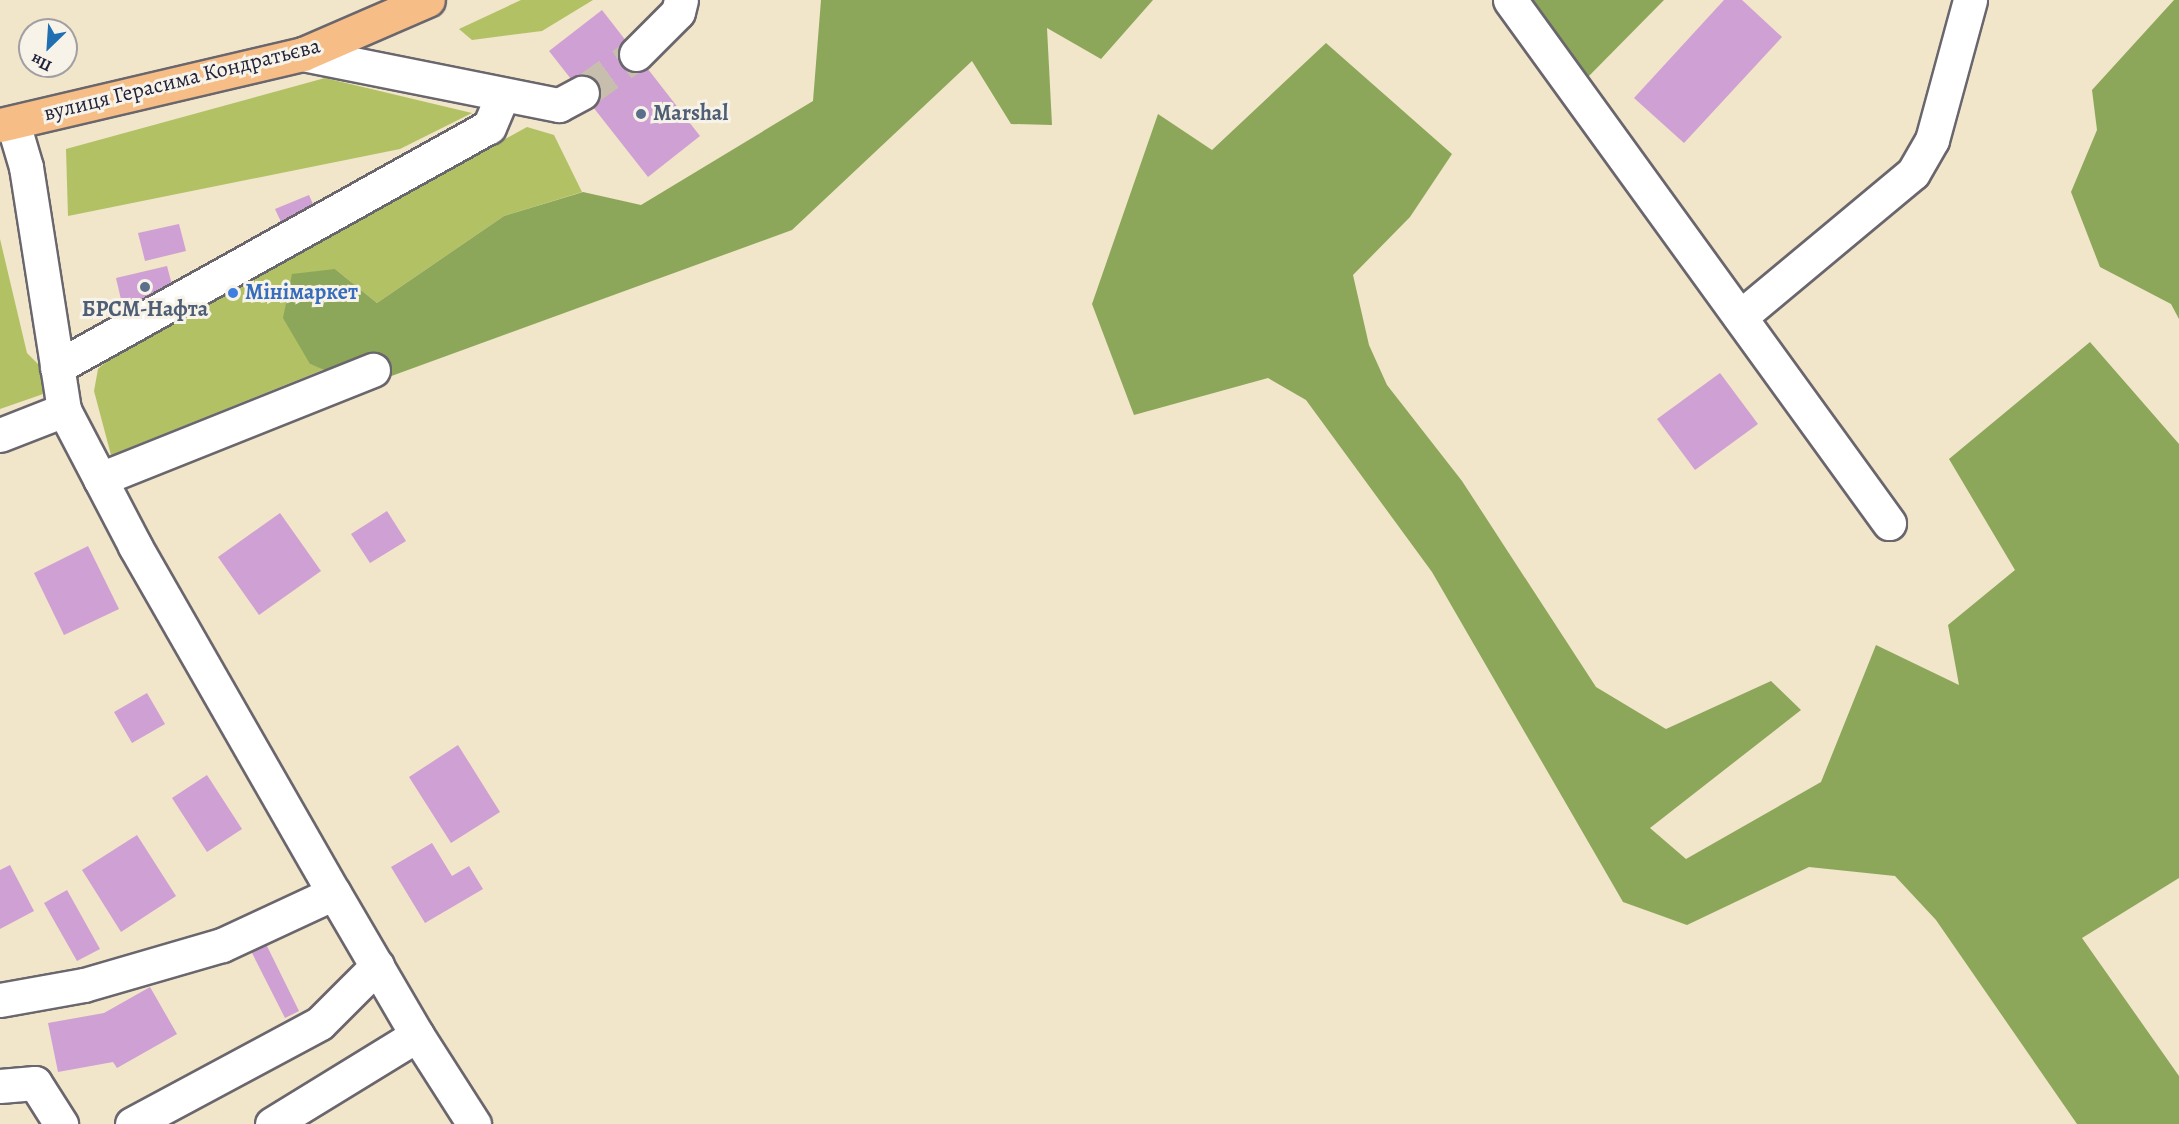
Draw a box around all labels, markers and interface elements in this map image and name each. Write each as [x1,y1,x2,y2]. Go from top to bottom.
north arrow [18,18,78,78]
street label: вулиця Герасима Кондратьєва [41,33,323,127]
text: Пн [27,48,55,77]
place label: Marshal [653,101,728,127]
marker: Marshal [634,107,648,121]
marker: БРСМ-Нафта [138,280,152,294]
place label: Мінімаркет [245,280,358,306]
marker: Мінімаркет [226,286,240,300]
place label: БРСМ-Нафта [82,297,208,323]

